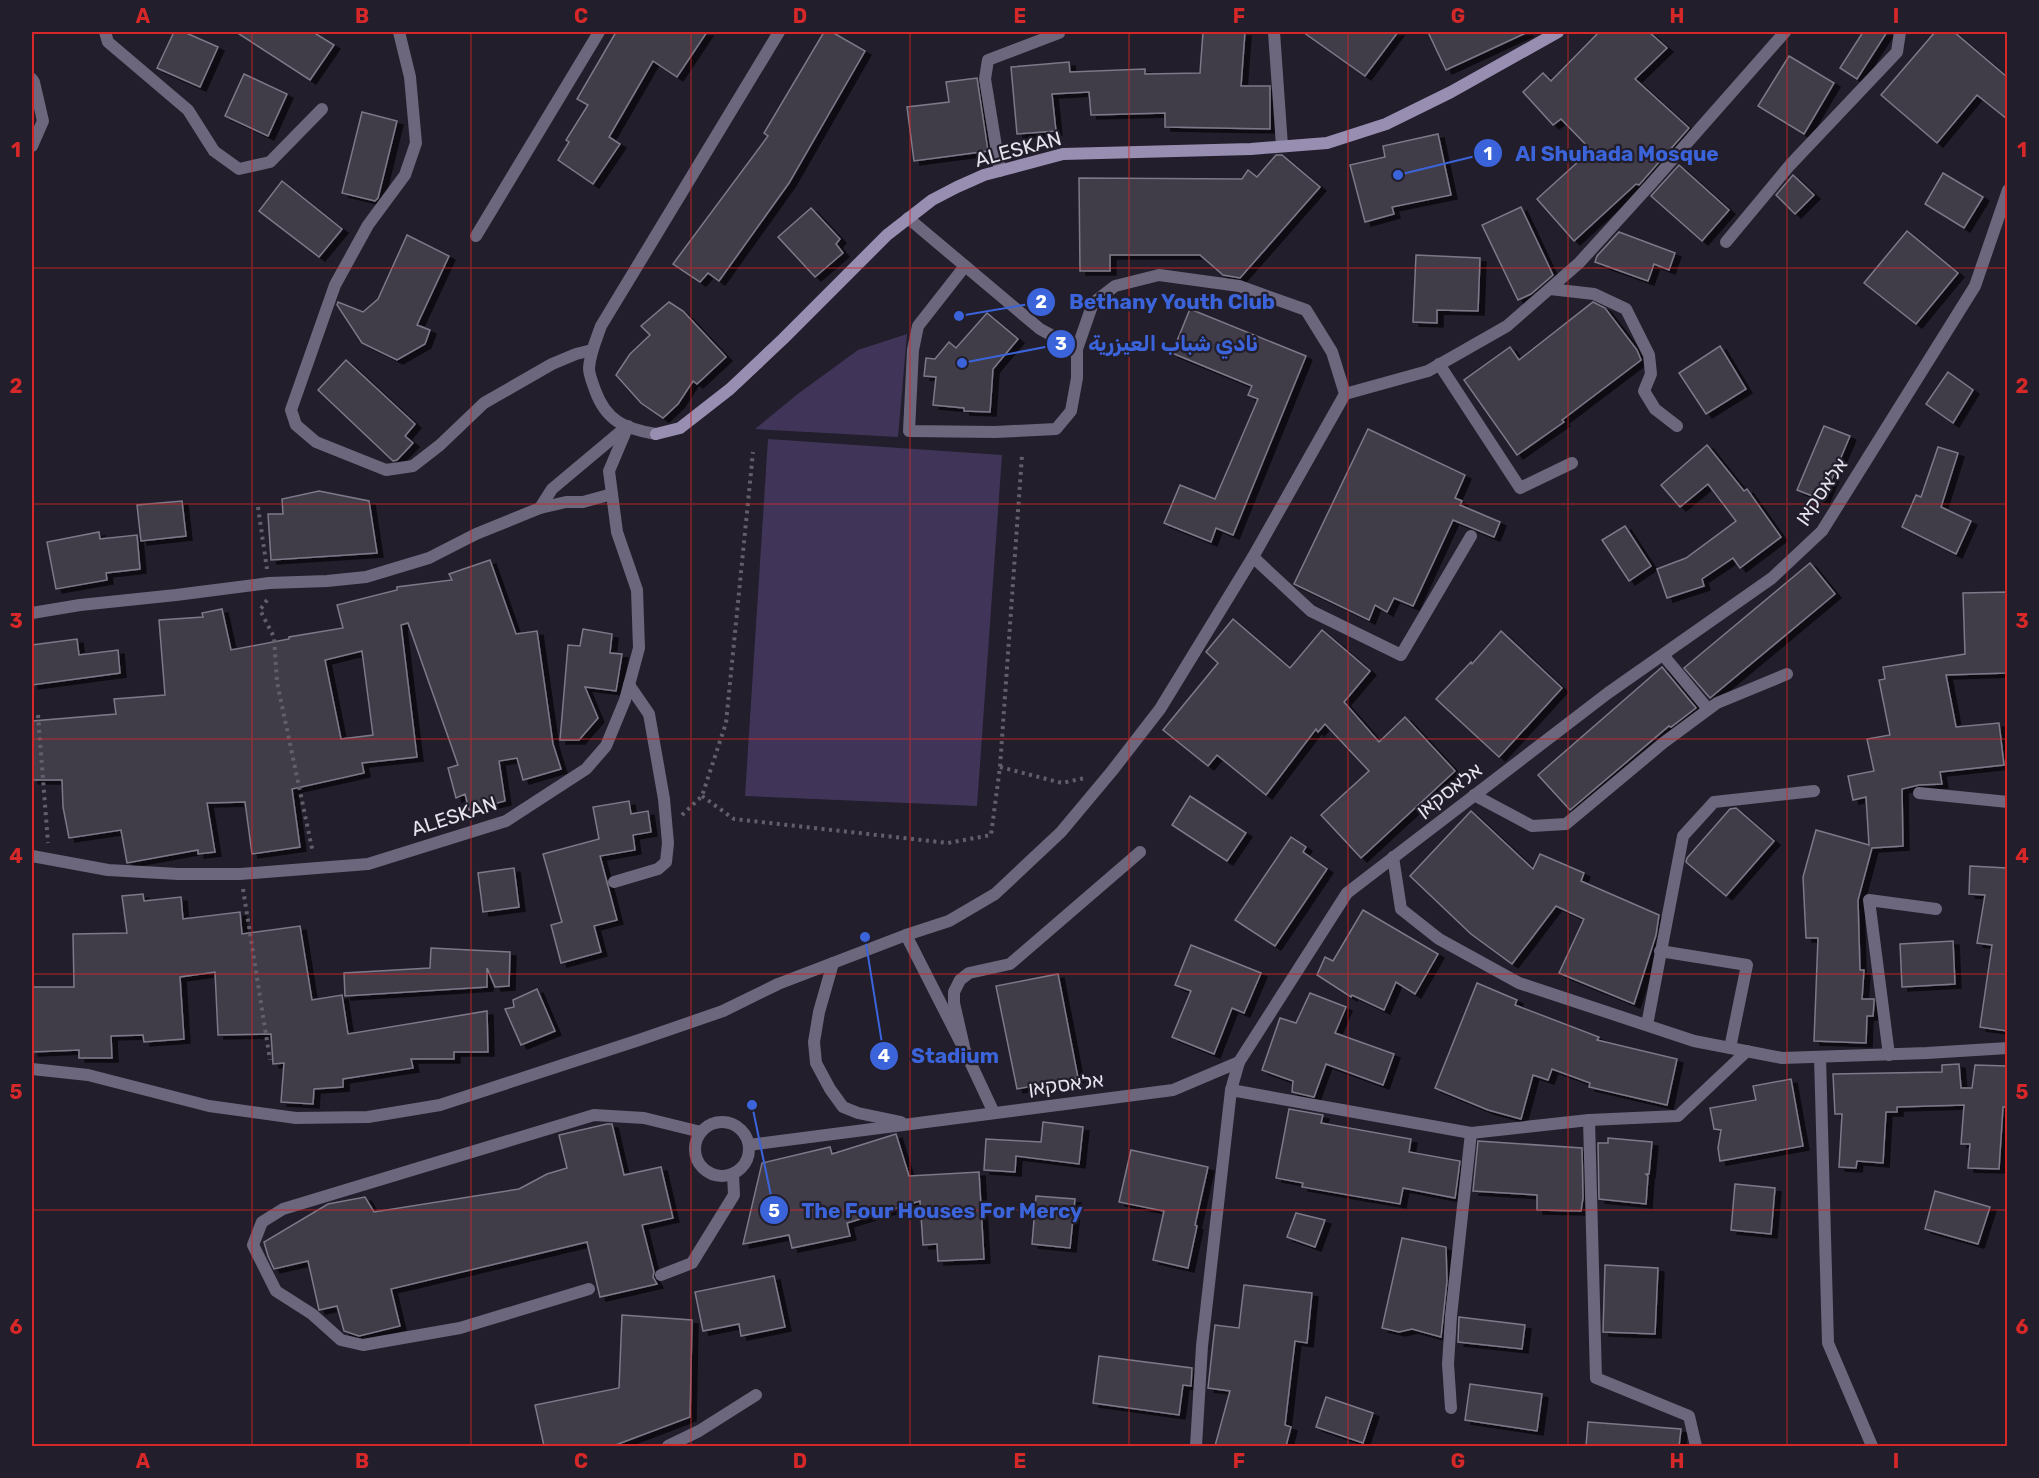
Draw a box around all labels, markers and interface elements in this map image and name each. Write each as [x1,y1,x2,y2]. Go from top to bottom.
text: A [136,4,151,28]
text: B [355,4,369,28]
text: C [574,4,588,28]
text: D [793,4,807,28]
text: E [1014,4,1026,28]
text: F [1233,4,1245,28]
text: G [1451,4,1465,28]
text: H [1670,4,1684,28]
text: I [1893,4,1899,28]
street label: ALESKAN [972,126,1064,172]
callout: Al Shuhada Mosque [1473,134,1731,173]
text: 1 [11,138,21,162]
text: 1 [2017,138,2027,162]
text: Al Shuhada Mosque [1515,141,1719,166]
text: 1 [1484,143,1492,165]
callout: Bethany Youth Club [1026,282,1287,321]
text: Bethany Youth Club [1069,289,1275,314]
text: 2 [1035,291,1047,313]
callout: نادي شباب العيزرية [1046,325,1270,364]
text: نادي شباب العيزرية [1088,331,1258,359]
text: 3 [1055,333,1067,355]
text: 2 [10,374,23,398]
text: 2 [2016,374,2029,398]
street label: אלאסקאן [1789,453,1853,529]
text: 3 [9,609,23,633]
text: 3 [2015,609,2029,633]
street label: אלאסקאן [1411,758,1487,822]
street label: ALESKAN [408,791,500,841]
text: 4 [9,844,23,868]
text: 4 [2015,844,2029,868]
callout: Stadium [869,1036,1012,1075]
text: Stadium [911,1043,999,1068]
text: 4 [878,1045,890,1067]
street label: אלאסקאן [1027,1067,1105,1101]
text: 5 [10,1080,23,1104]
text: 5 [2016,1080,2029,1104]
callout: The Four Houses For Mercy [759,1191,1095,1230]
text: The Four Houses For Mercy [801,1198,1083,1223]
text: 5 [768,1200,780,1222]
text: 6 [9,1315,23,1339]
text: 6 [2015,1315,2029,1339]
text: A [136,1449,151,1473]
text: B [355,1449,369,1473]
text: C [574,1449,588,1473]
text: D [793,1449,807,1473]
text: E [1014,1449,1026,1473]
text: F [1233,1449,1245,1473]
text: G [1451,1449,1465,1473]
text: H [1670,1449,1684,1473]
text: I [1893,1449,1899,1473]

